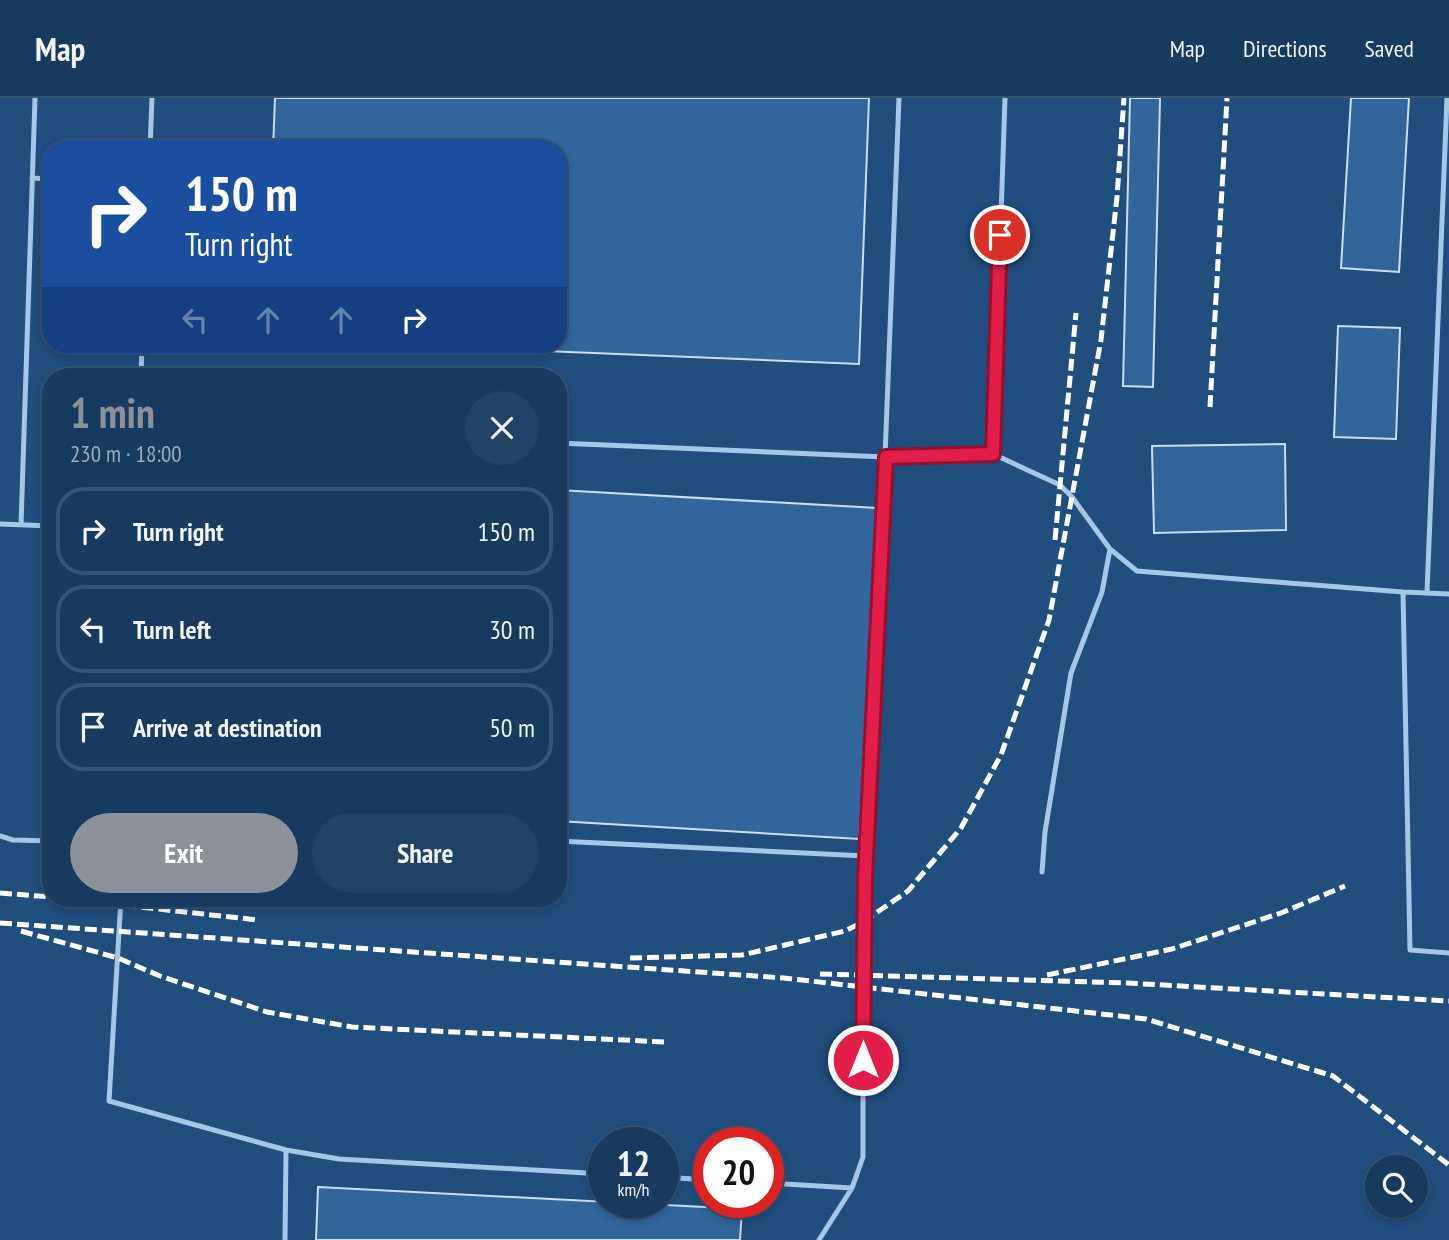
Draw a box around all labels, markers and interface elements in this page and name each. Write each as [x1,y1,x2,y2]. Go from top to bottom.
text: Map [35,27,85,70]
text: Map [1170,33,1205,64]
text: Directions [1243,33,1327,64]
text: Saved [1365,33,1414,64]
text: 150 m [185,161,298,225]
icon: right [70,168,161,259]
pin [970,205,1030,265]
icon: arrive [981,216,1019,254]
text: Turn right [185,223,293,265]
icon: left [176,301,214,339]
icon: ahead [249,301,287,339]
icon: ahead [322,301,360,339]
icon: right [395,301,433,339]
text: 1 min [70,385,155,440]
button: close [465,391,539,465]
text: 230 m · 18:00 [70,439,182,468]
icon: right [74,512,112,550]
text: Turn right [133,515,224,548]
text: 150 m [477,515,535,548]
icon: left [74,610,112,648]
text: Turn left [133,613,211,646]
text: 30 m [489,613,535,646]
icon: arrive [74,708,112,746]
text: Arrive at destination [133,711,322,744]
text: 50 m [489,711,535,744]
button: Exit [70,813,298,893]
button: Share [312,813,539,893]
position arrow [826,1023,900,1097]
speed limit sign: 20 [693,1127,784,1218]
text: 12 [617,1140,650,1186]
map controls [1365,1155,1428,1218]
button: search [1365,1155,1428,1218]
text: km/h [618,1178,649,1201]

